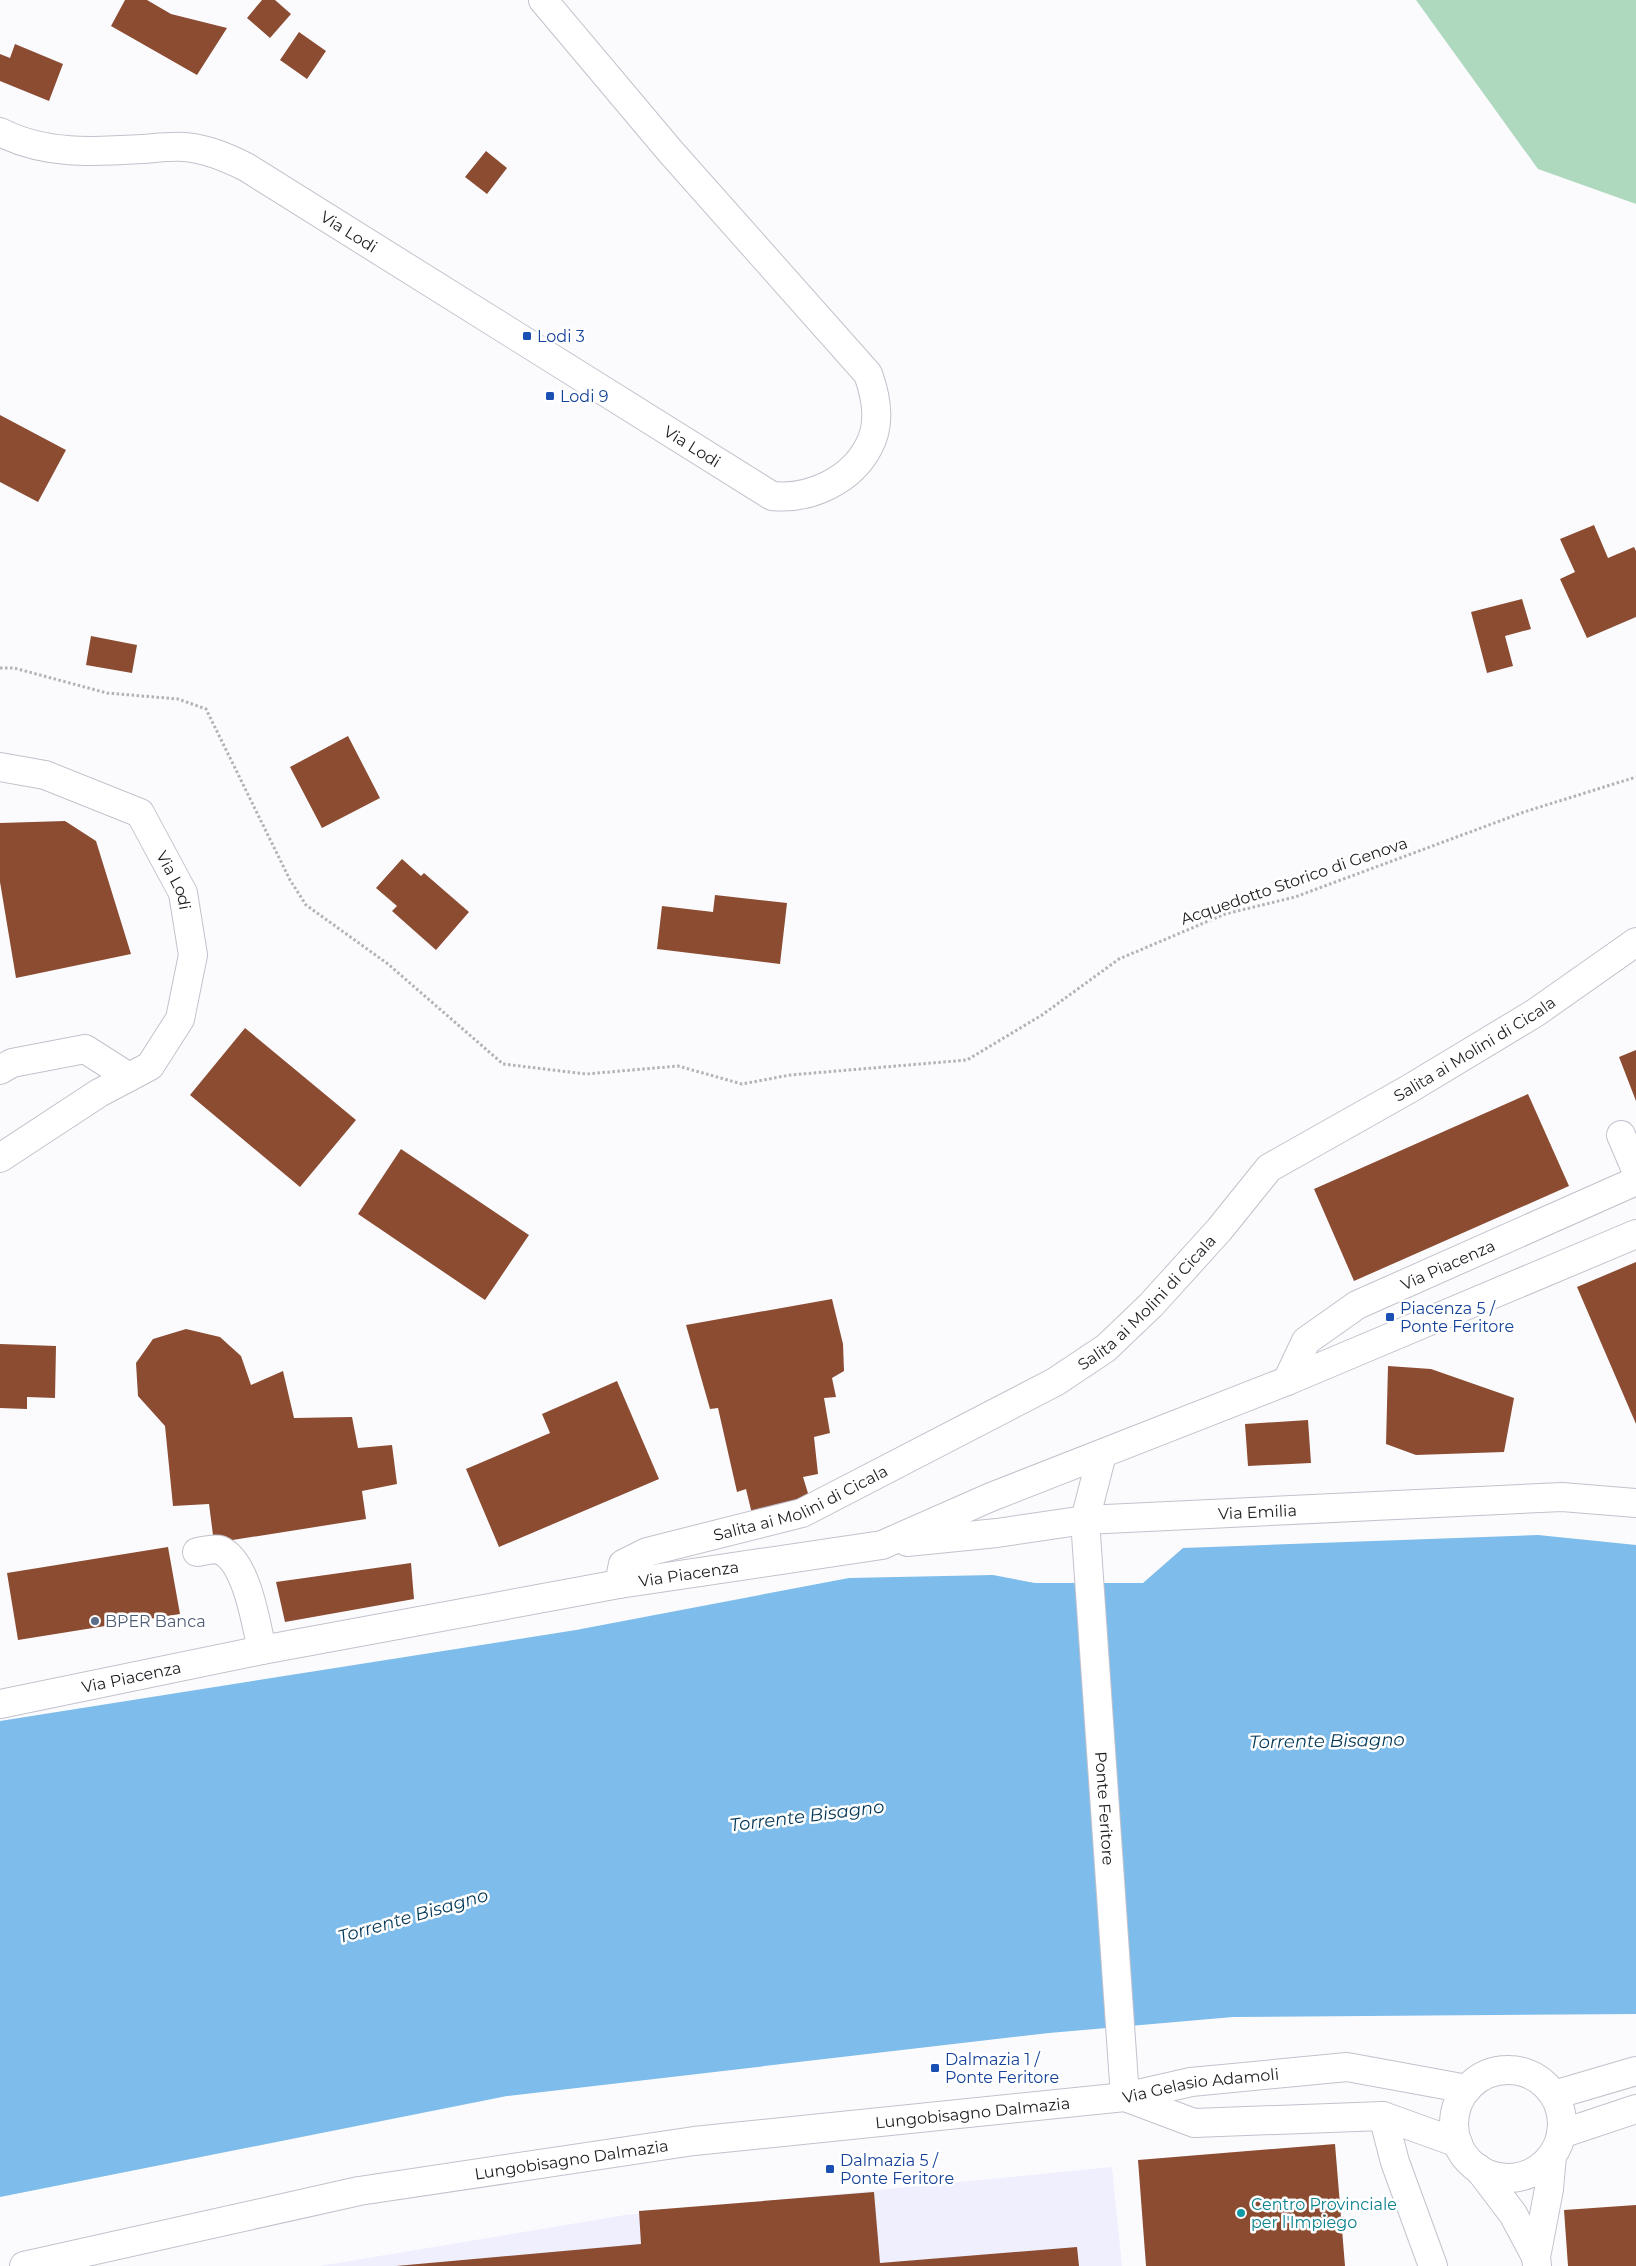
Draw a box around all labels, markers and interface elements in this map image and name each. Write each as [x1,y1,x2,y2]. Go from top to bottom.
street label: Via Lodi [317,207,381,256]
place label: Lodi 3 [537,327,585,346]
marker: Lodi 3 [521,330,533,342]
place label: Lodi 9 [560,387,608,406]
marker: Lodi 9 [544,390,556,402]
street label: Via Lodi [660,421,724,471]
street label: Acquedotto Storico di Genova [1178,833,1410,929]
street label: Via Lodi [153,848,195,911]
street label: Salita ai Molini di Cicala [1390,992,1559,1105]
street label: Salita ai Molini di Cicala [1074,1231,1220,1374]
street label: Via Piacenza [1398,1235,1498,1294]
place label: Piacenza 5 / Ponte Feritore [1400,1299,1514,1336]
marker: Piacenza 5 / Ponte Feritore [1384,1311,1396,1323]
street label: Salita ai Molini di Cicala [711,1461,891,1544]
street label: Via Emilia [1218,1500,1297,1523]
street label: Via Piacenza [637,1557,740,1590]
place label: BPER Banca [105,1612,206,1631]
marker: BPER Banca [89,1615,101,1627]
street label: Via Piacenza [80,1657,183,1696]
water label: Torrente Bisagno [1249,1729,1405,1753]
street label: Ponte Feritore [1092,1751,1118,1866]
water label: Torrente Bisagno [728,1796,886,1836]
water label: Torrente Bisagno [335,1884,491,1948]
place label: Dalmazia 1 / Ponte Feritore [945,2050,1059,2087]
marker: Dalmazia 1 / Ponte Feritore [929,2062,941,2074]
street label: Via Gelasio Adamoli [1121,2064,1280,2107]
street label: Lungobisagno Dalmazia [874,2093,1071,2132]
street label: Lungobisagno Dalmazia [473,2135,670,2183]
place label: Dalmazia 5 / Ponte Feritore [840,2151,954,2188]
marker: Dalmazia 5 / Ponte Feritore [824,2163,836,2175]
place label: Centro Provinciale per l'Impiego [1251,2195,1397,2232]
marker: Centro Provinciale per l'Impiego [1235,2207,1247,2219]

